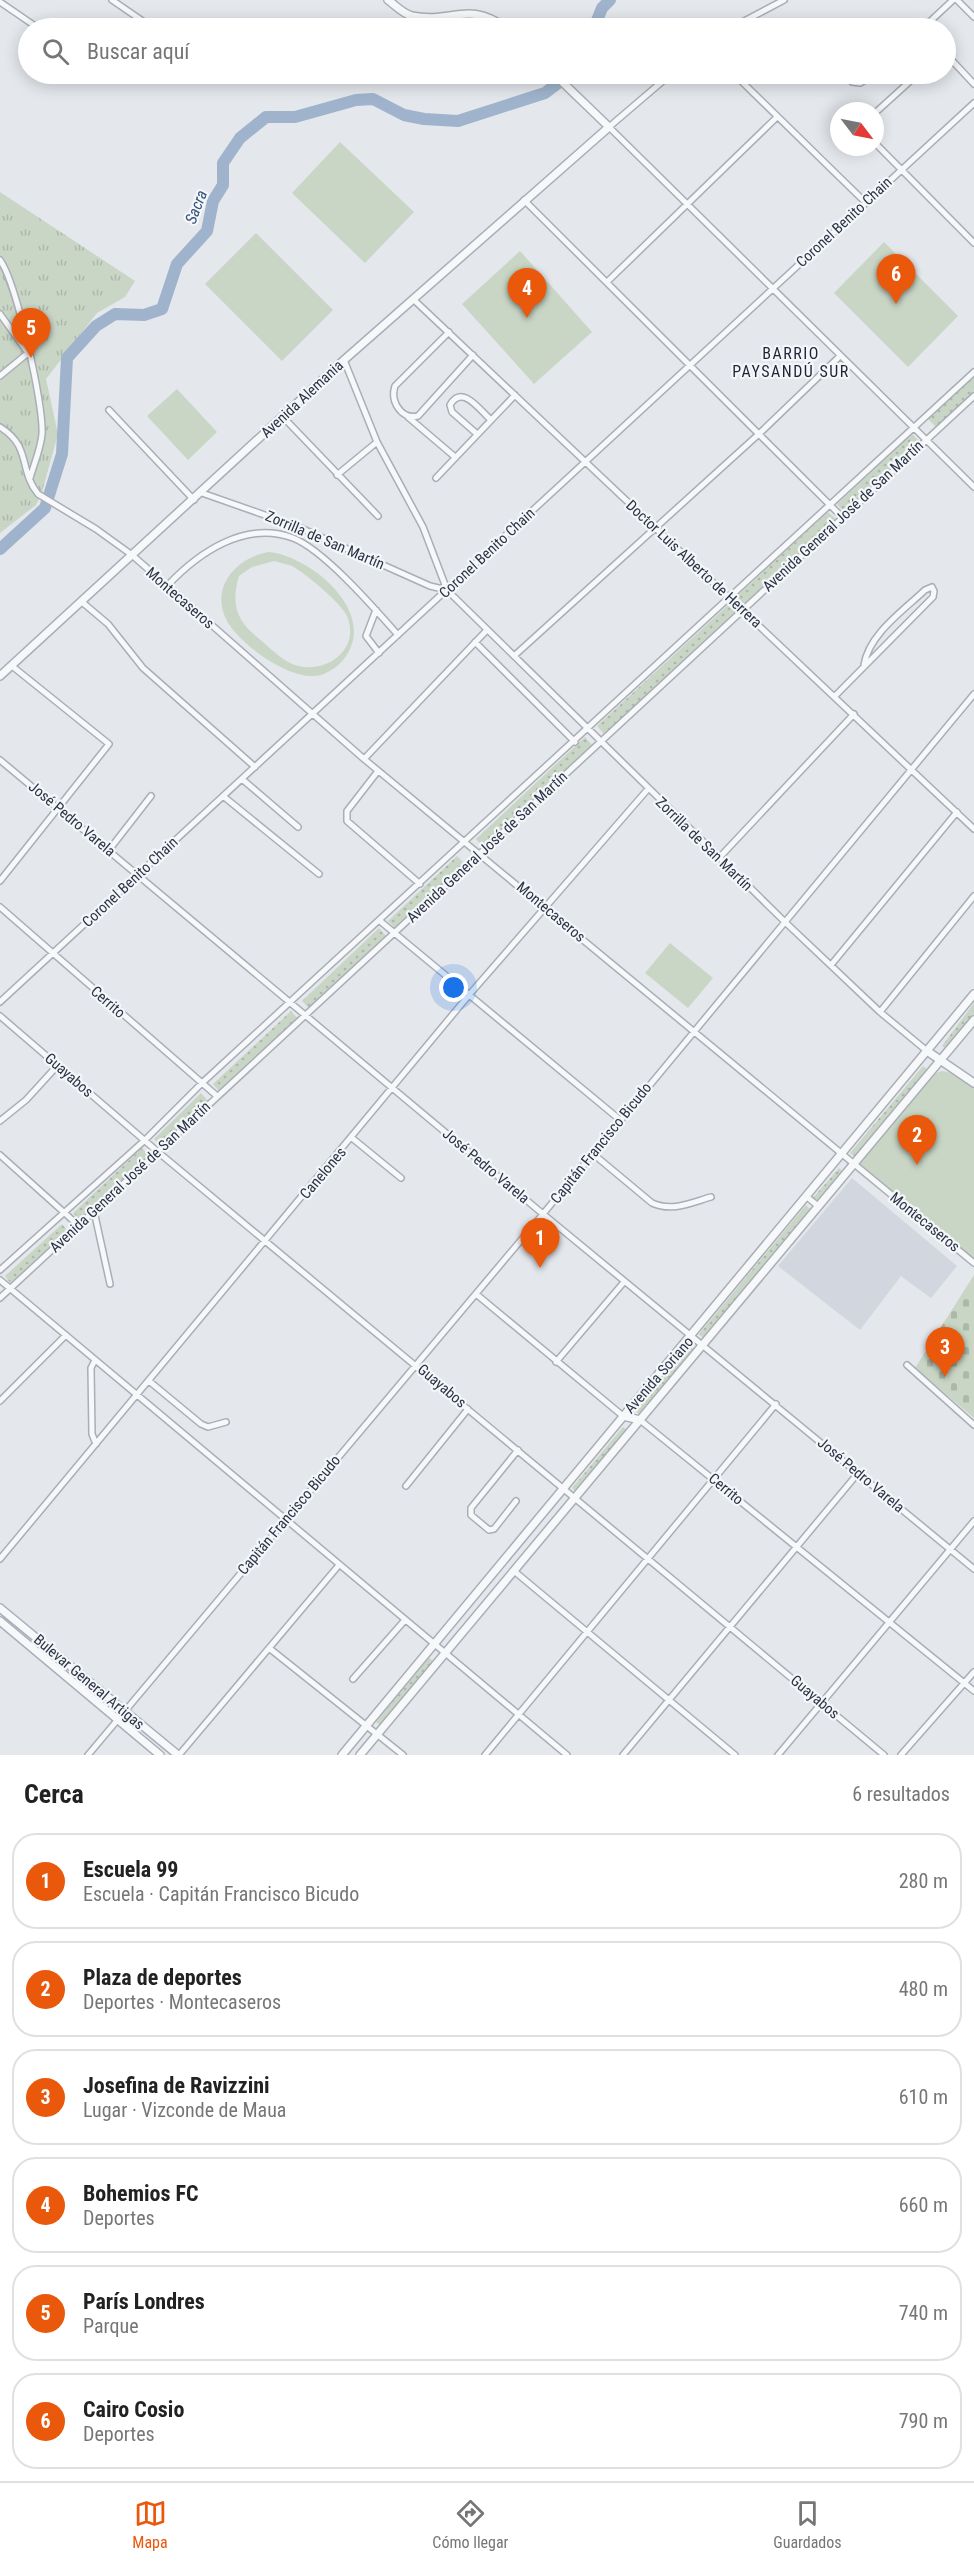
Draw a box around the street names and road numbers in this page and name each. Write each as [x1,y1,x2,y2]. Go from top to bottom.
street label: Coronel Benito Chain [793,173,895,271]
street label: Avenida Alemania [257,356,347,442]
street label: Avenida General José de San Martín [759,437,927,595]
street label: Doctor Luis Alberto de Herrera [622,496,766,632]
street label: Coronel Benito Chain [436,504,538,602]
street label: Zorrilla de San Martín [263,507,387,573]
street label: Montecaseros [142,564,218,633]
street label: Avenida General José de San Martín [403,768,571,926]
street label: José Pedro Varela [25,778,119,860]
street label: Zorrilla de San Martín [652,793,756,895]
street label: Coronel Benito Chain [79,833,181,931]
street label: Montecaseros [513,878,589,946]
street label: Cerrito [87,982,129,1022]
street label: Guayabos [41,1049,97,1101]
street label: Capitán Francisco Bicudo [547,1079,655,1207]
street label: Avenida General José de San Martín [46,1098,214,1256]
street label: José Pedro Varela [439,1125,533,1207]
street label: Canelones [296,1143,350,1203]
street label: Montecaseros [887,1188,964,1256]
street label: Avenida Soriano [621,1333,697,1417]
street label: Guayabos [414,1360,470,1412]
street label: José Pedro Varela [814,1434,908,1516]
street label: Capitán Francisco Bicudo [234,1452,344,1578]
street label: Cerrito [705,1469,747,1509]
street label: Bulevar General Artigas [30,1631,148,1734]
street label: Guayabos [787,1671,843,1723]

